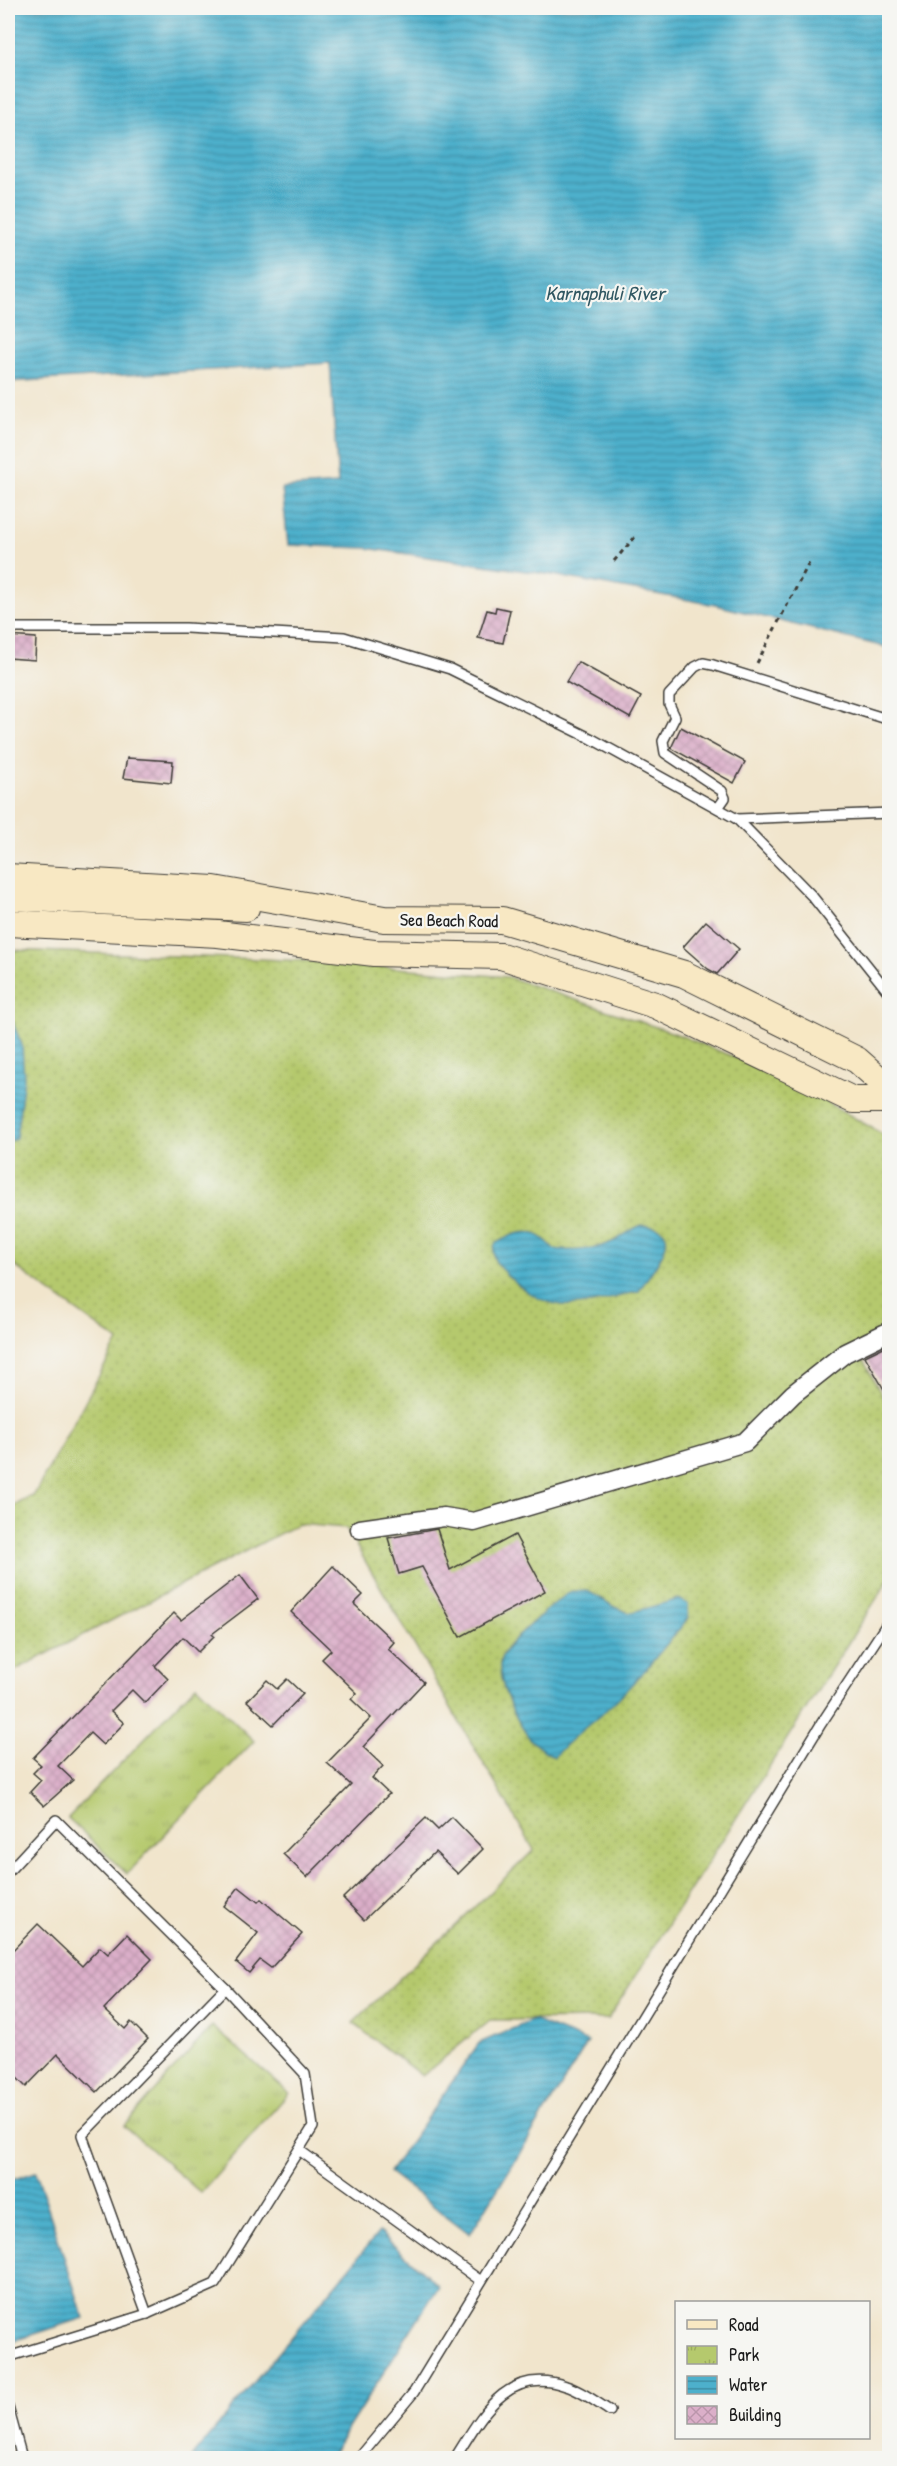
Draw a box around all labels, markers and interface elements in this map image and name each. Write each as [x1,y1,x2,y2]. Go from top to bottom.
water label: Karnaphuli River [545,279,667,307]
street label: Sea Beach Road [400,907,498,933]
legend [675,2301,870,2439]
text: Road [729,2312,759,2337]
text: Park [729,2342,760,2367]
text: Water [729,2372,767,2397]
text: Building [729,2402,781,2427]

